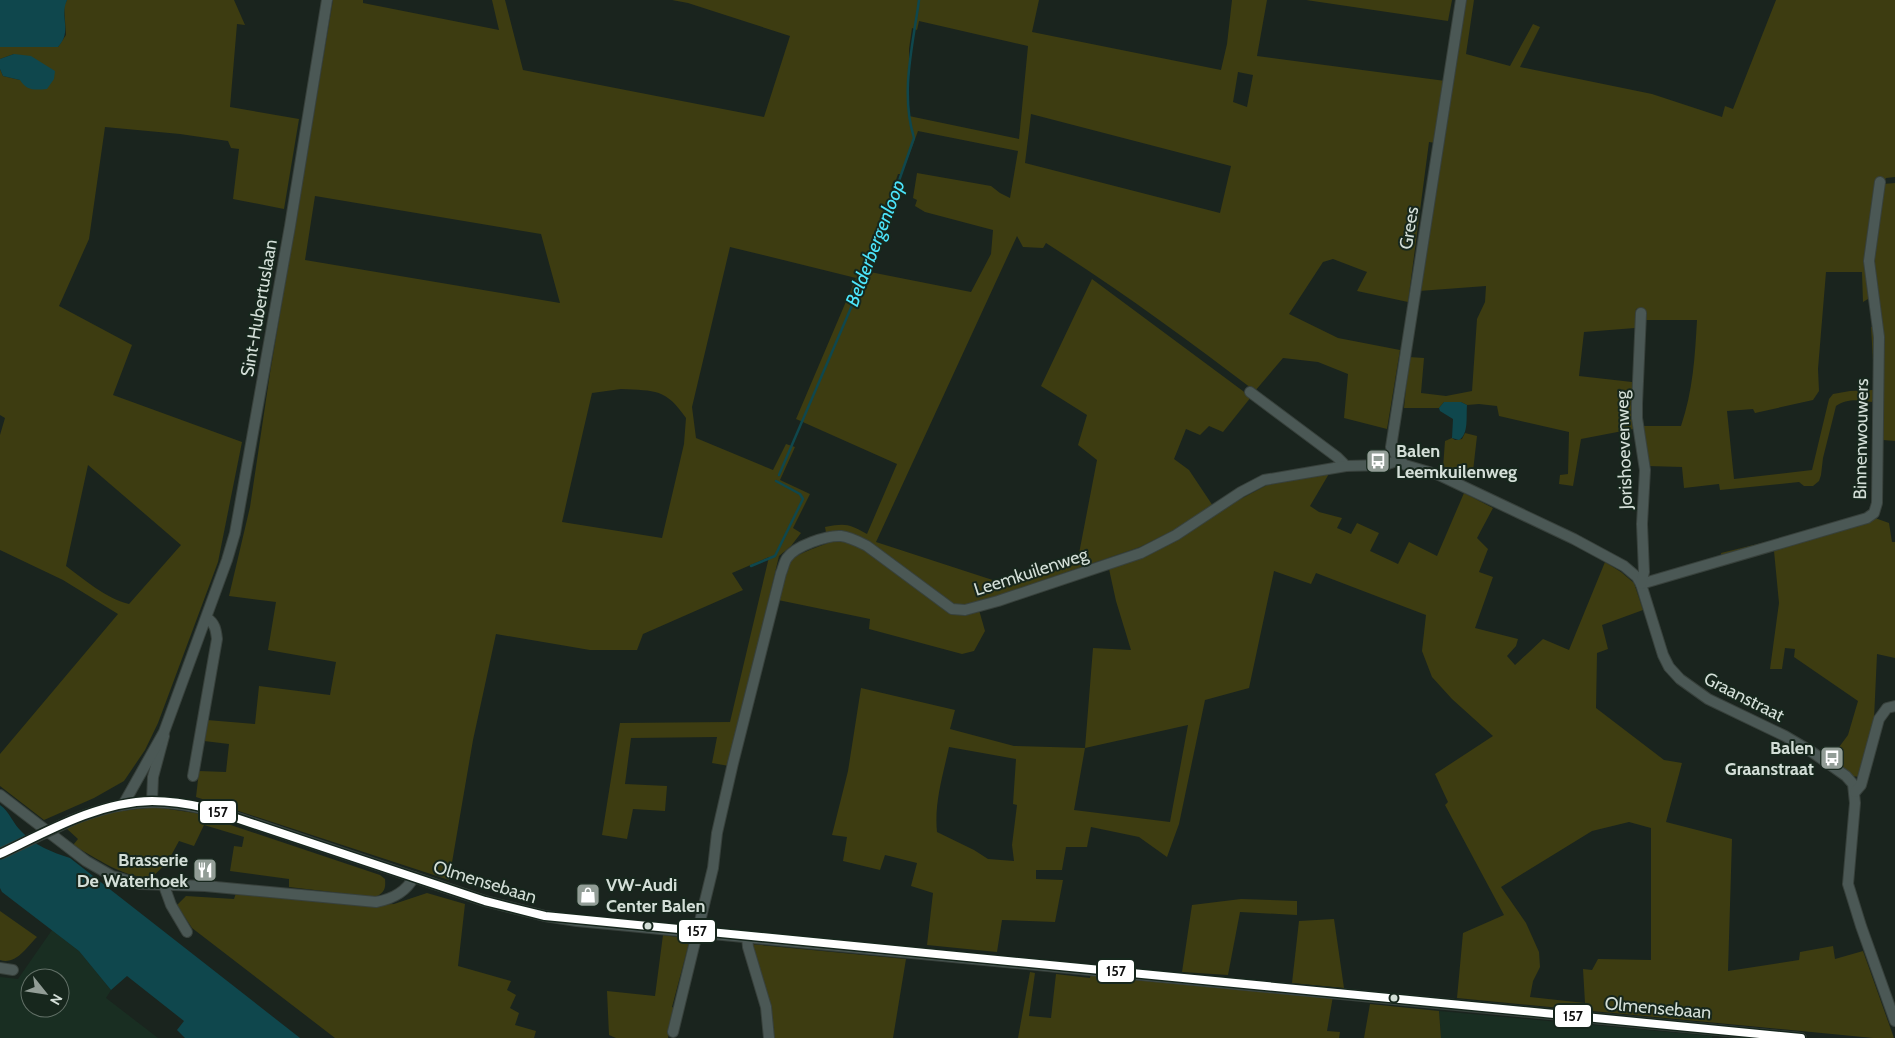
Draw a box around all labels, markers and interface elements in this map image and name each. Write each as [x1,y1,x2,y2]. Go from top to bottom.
water label: Belderbergenloop [840,176,910,309]
street label: Grees [1395,205,1423,251]
street label: Sint-Hubertuslaan [236,238,282,378]
street label: Binnenwouwers [1849,378,1873,500]
street label: Jorishoevenweg [1611,389,1637,511]
place label: Balen Leemkuilenweg [1396,440,1517,483]
bus stop icon: Balen Leemkuilenweg [1365,448,1391,474]
street label: Leemkuilenweg [971,543,1092,601]
street label: Graanstraat [1700,667,1788,727]
place label: Balen Graanstraat [1725,737,1814,780]
bus stop icon: Balen Graanstraat [1819,745,1845,771]
line badge: 157 [199,800,237,824]
text: 157 [208,803,229,821]
place label: Brasserie De Waterhoek [77,849,188,892]
street label: Olmensebaan [431,856,539,908]
restaurant icon: Brasserie De Waterhoek [192,857,218,883]
place label: VW-Audi Center Balen [606,874,705,917]
shop icon: VW-Audi Center Balen [575,882,601,908]
line badge: 157 [678,919,716,943]
unlabelled marker [643,921,653,931]
text: 157 [687,922,708,940]
line badge: 157 [1097,959,1135,983]
text: 157 [1106,962,1127,980]
north arrow [20,968,70,1018]
text: N [46,991,67,1008]
street label: Olmensebaan [1604,992,1712,1024]
unlabelled marker [1389,993,1399,1003]
line badge: 157 [1554,1004,1592,1028]
text: 157 [1563,1007,1584,1025]

